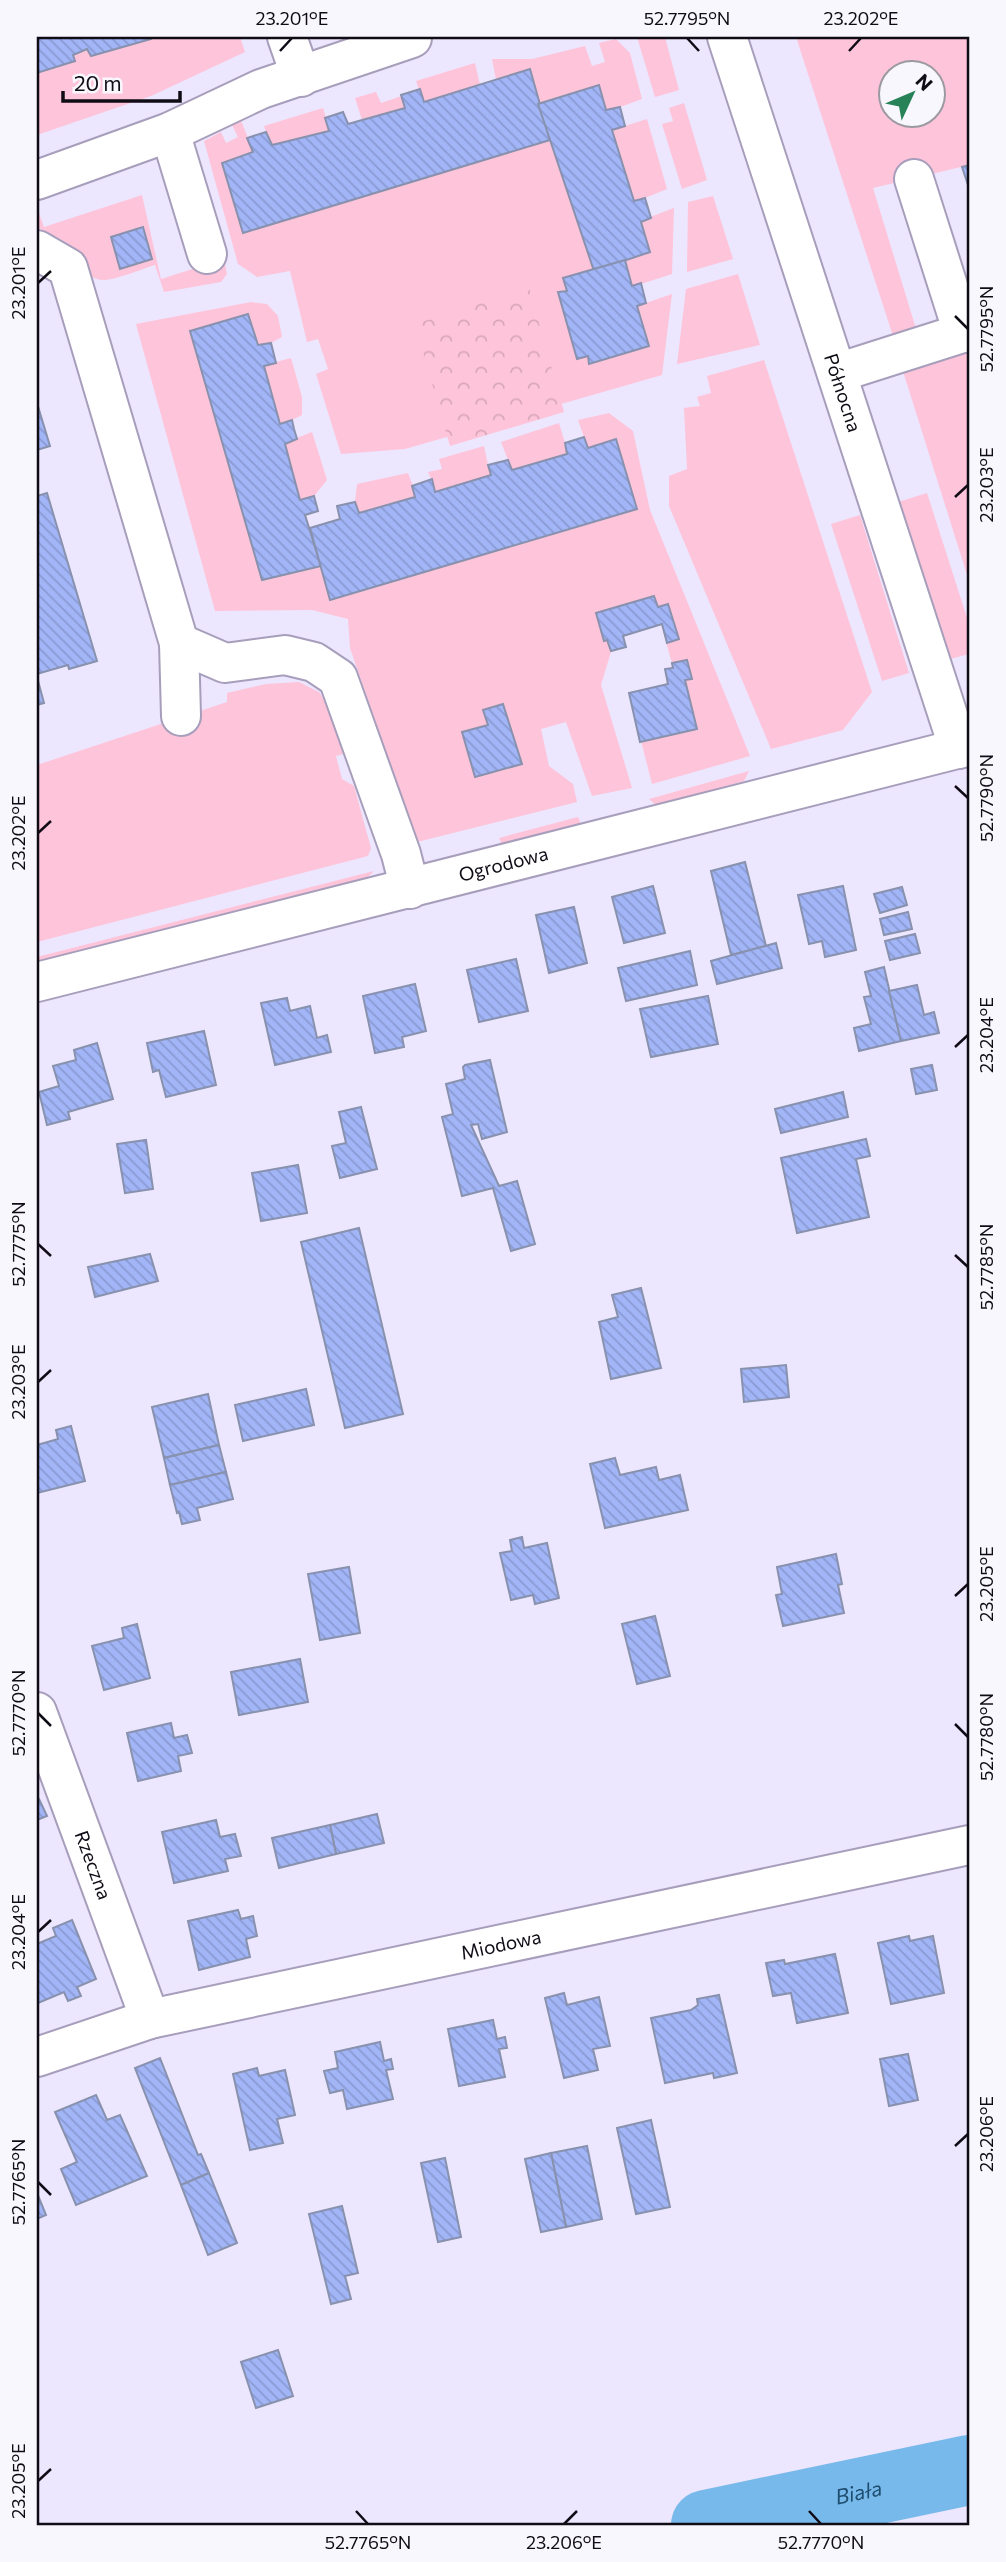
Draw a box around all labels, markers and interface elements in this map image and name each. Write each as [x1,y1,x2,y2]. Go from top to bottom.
text: 23.201°E [256,7,328,29]
text: 52.7795°N [644,7,730,29]
text: 23.202°E [823,7,899,29]
scale bar [63,60,180,104]
north arrow [876,60,946,130]
text: N [911,69,938,95]
text: 20 m [74,70,122,95]
text: 23.201°E [7,247,29,319]
text: 52.7795°N [975,286,997,372]
street label: Północna [820,350,867,435]
text: 23.203°E [975,447,997,523]
text: 52.7790°N [975,754,997,842]
text: 23.202°E [7,795,29,871]
street label: Ogrodowa [456,841,550,886]
text: 23.204°E [975,997,997,1073]
text: 52.7775°N [7,1201,29,1287]
text: 52.7785°N [975,1224,997,1310]
text: 23.203°E [7,1344,29,1420]
text: 23.205°E [975,1546,997,1622]
text: 52.7770°N [7,1670,29,1756]
text: 52.7780°N [975,1693,997,1781]
street label: Rzeczna [71,1827,117,1902]
text: 23.204°E [7,1894,29,1970]
street label: Miodowa [459,1924,543,1964]
text: 23.206°E [975,2096,997,2172]
text: 52.7765°N [7,2139,29,2225]
text: 23.205°E [7,2443,29,2519]
water label: Biała [833,2475,884,2509]
text: 52.7765°N [325,2531,411,2553]
text: 23.206°E [526,2531,602,2553]
text: 52.7770°N [778,2531,864,2553]

